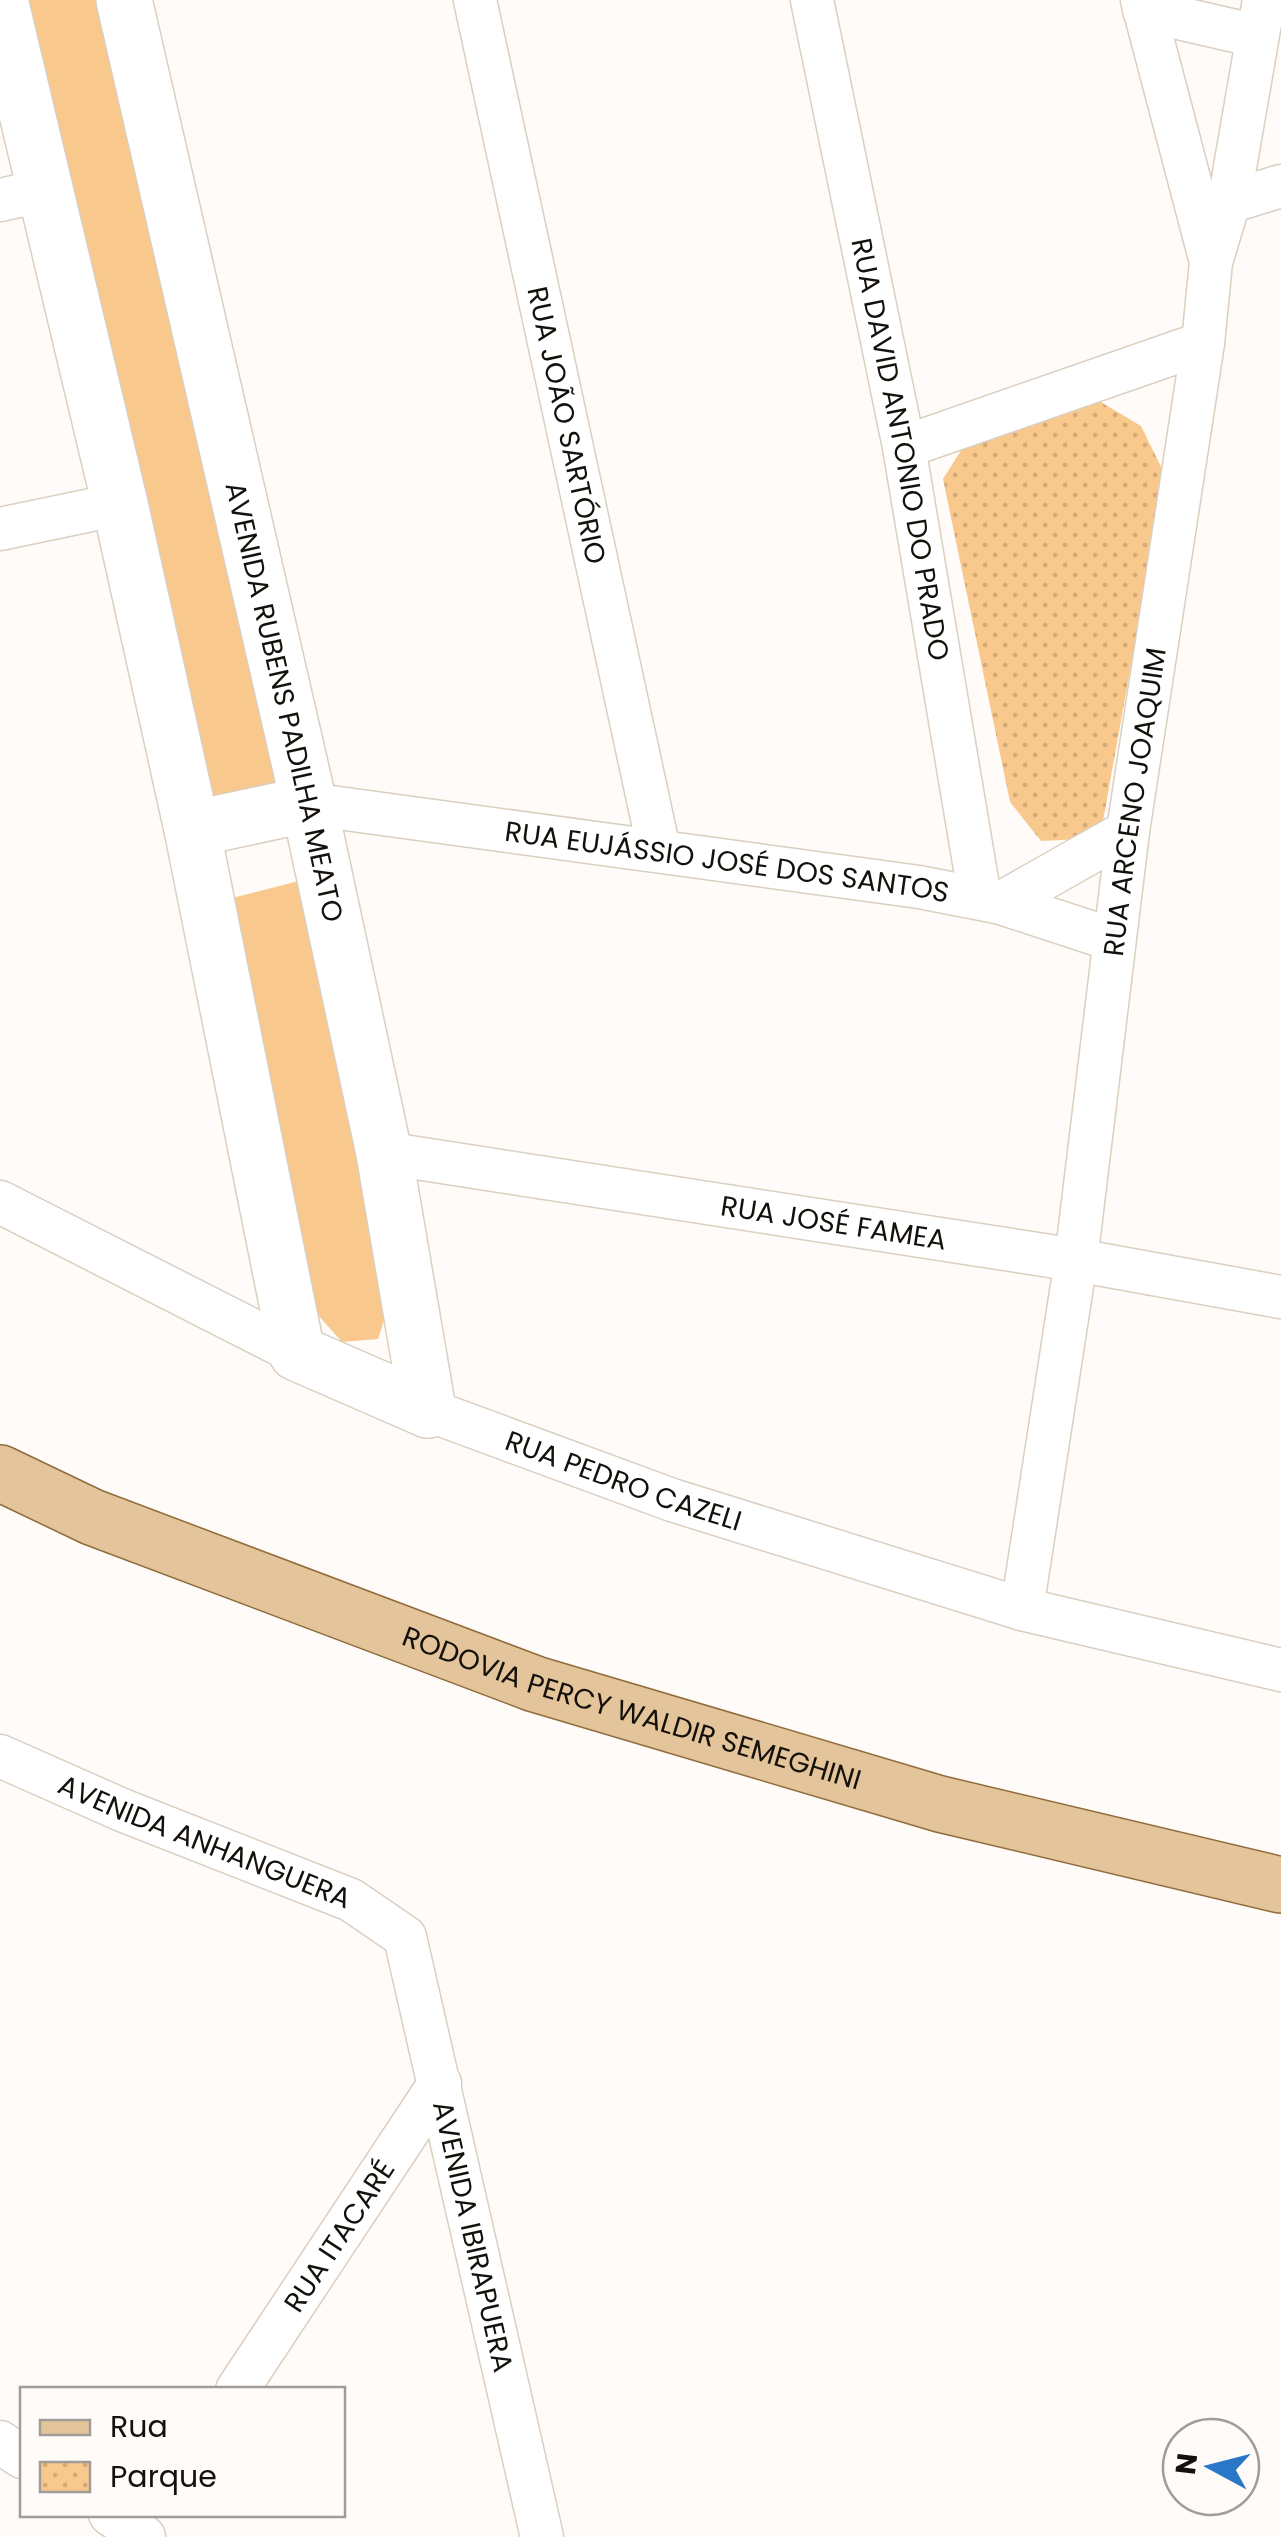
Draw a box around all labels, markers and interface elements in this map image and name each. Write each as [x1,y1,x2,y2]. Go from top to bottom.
street label: RUA DAVID ANTONIO DO PRADO [841,235,959,664]
street label: RUA JOÃO SARTÓRIO [518,283,616,568]
street label: AVENIDA RUBENS PADILHA MEATO [215,478,353,926]
street label: RUA ARCENO JOAQUIM [1094,645,1176,958]
street label: RUA EUJÁSSIO JOSÉ DOS SANTOS [502,812,952,912]
street label: RUA JOSÉ FAMEA [718,1186,949,1260]
street label: RUA PEDRO CAZELI [500,1421,746,1541]
street label: RODOVIA PERCY WALDIR SEMEGHINI [397,1617,866,1800]
street label: AVENIDA ANHANGUERA [52,1765,357,1918]
street label: AVENIDA IBIRAPUERA [423,2097,523,2376]
street label: RUA ITACARÉ [275,2152,404,2320]
legend [20,2387,345,2517]
text: Rua [110,2405,168,2448]
north arrow [1161,2417,1261,2517]
text: N [1166,2451,1207,2477]
text: Parque [110,2455,217,2498]

